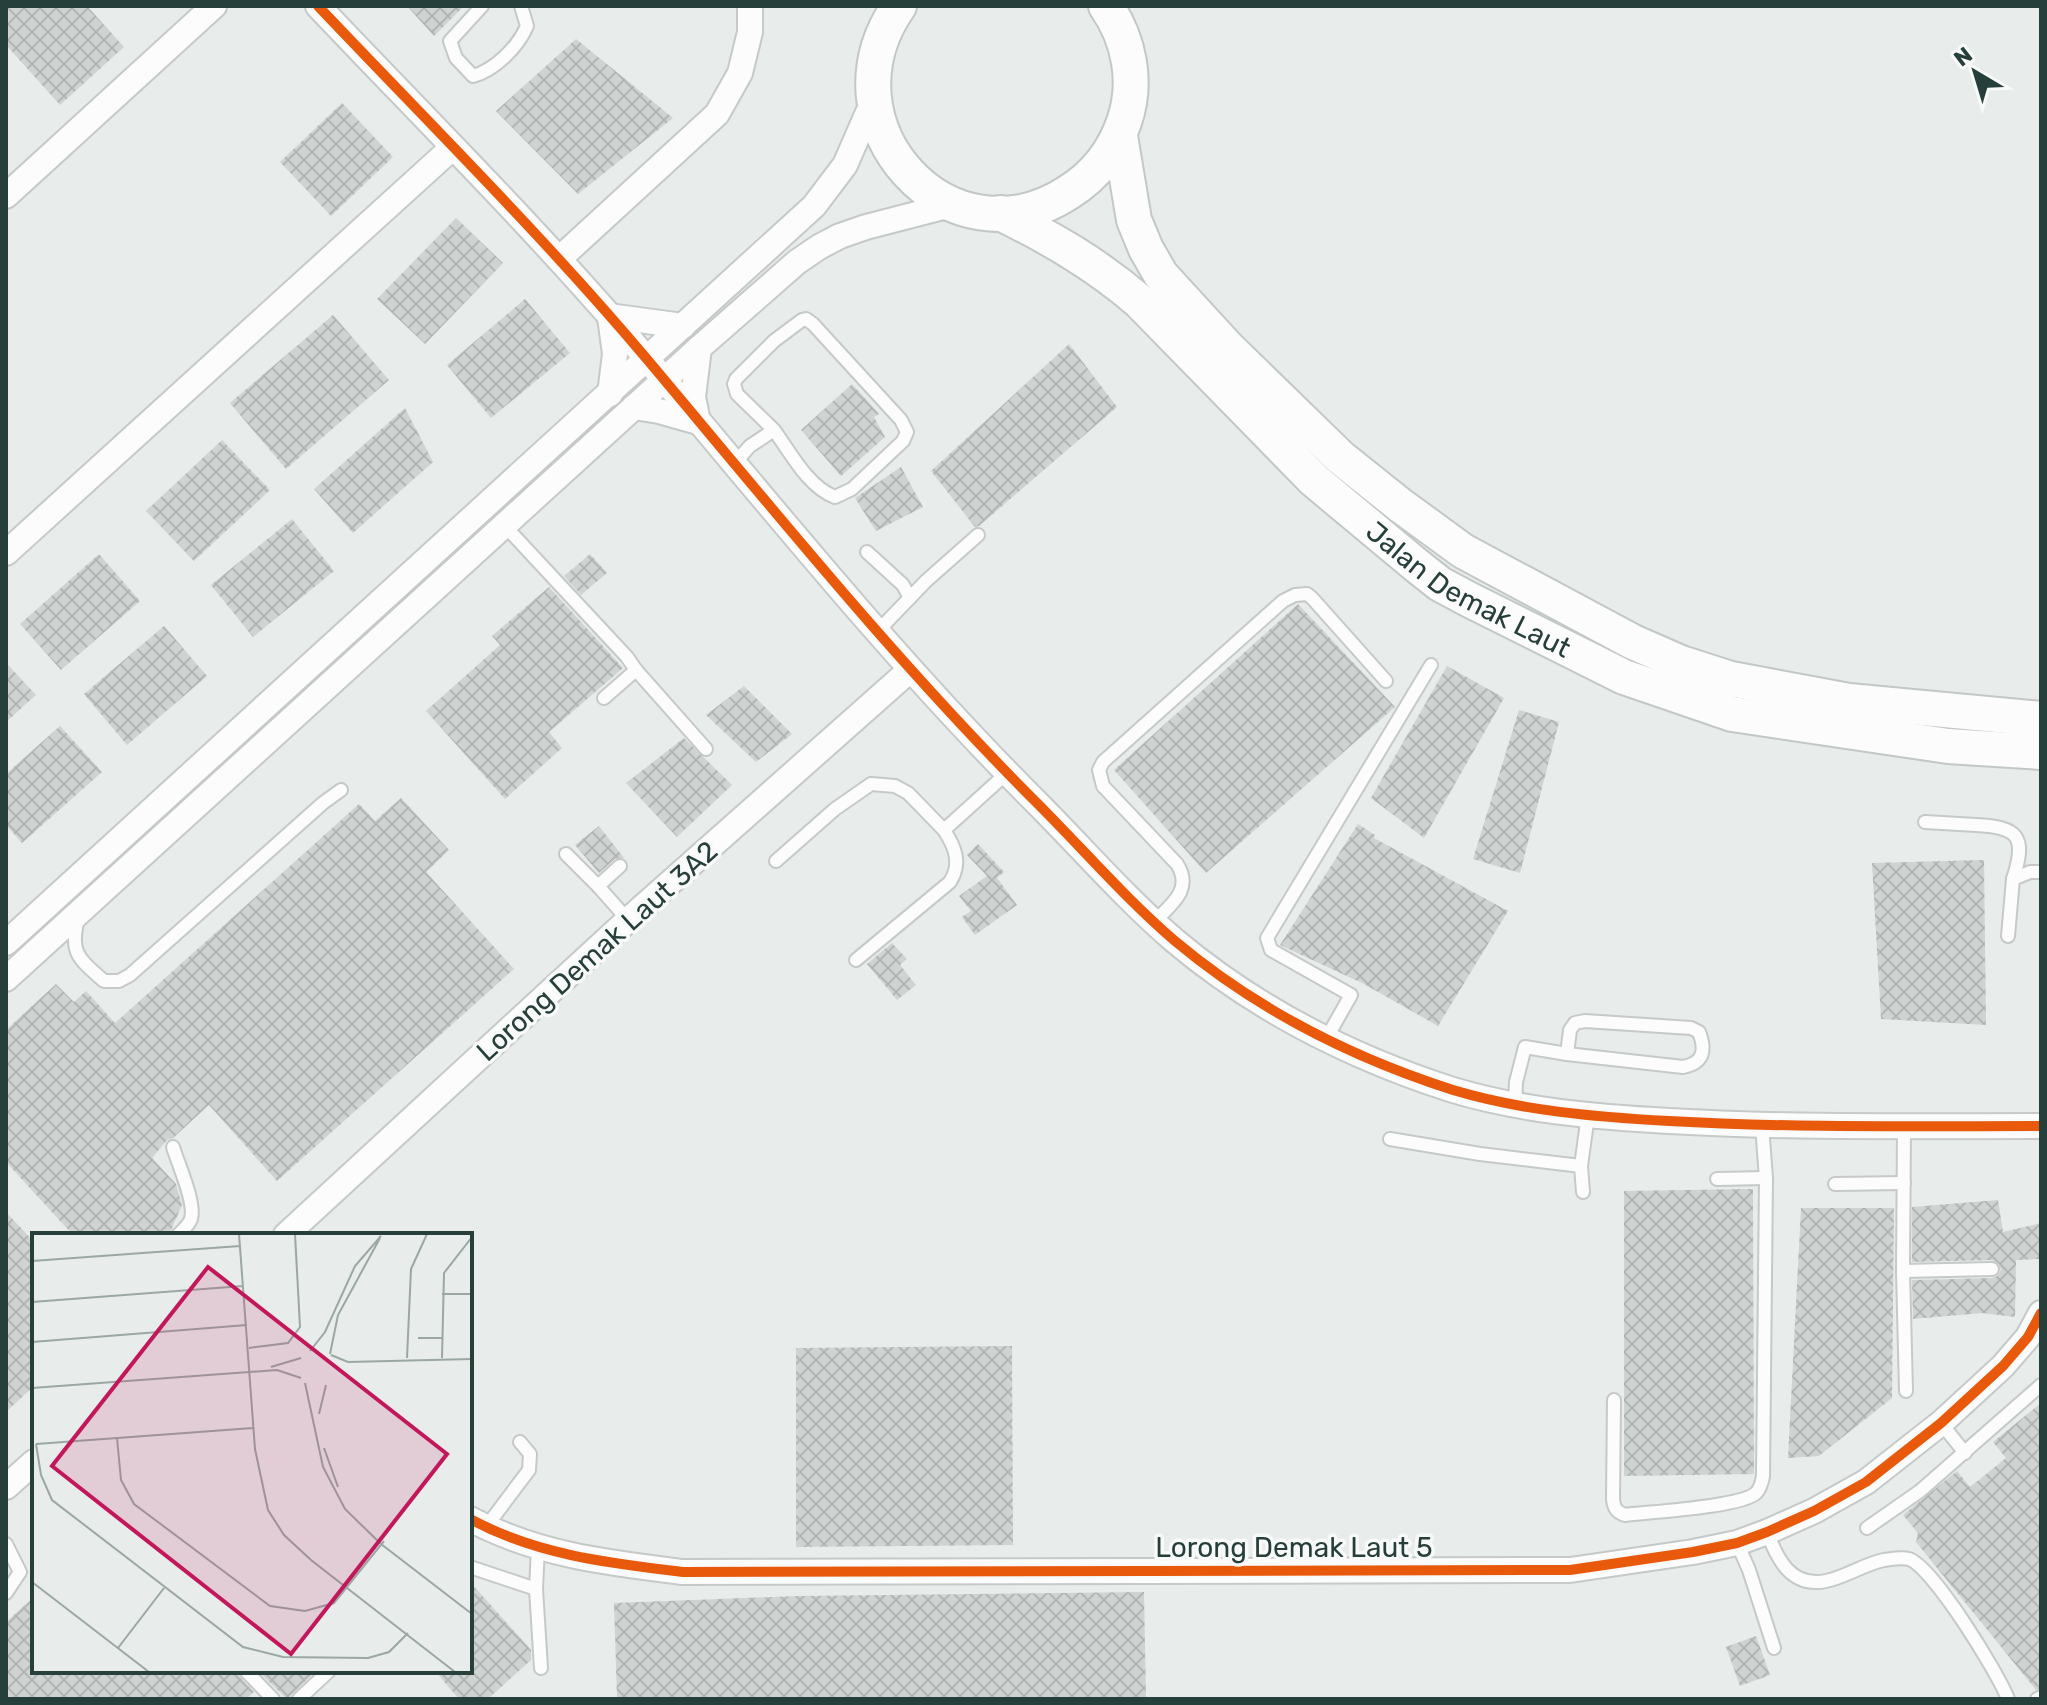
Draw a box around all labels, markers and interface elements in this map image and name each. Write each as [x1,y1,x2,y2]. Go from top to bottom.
north arrow [1935,32,2015,112]
text: N [1948,41,1978,72]
street label: Jalan Demak Laut [1360,514,1576,664]
street label: Lorong Demak Laut 3A2 [470,834,724,1068]
inset map [32,1233,472,1673]
street label: Lorong Demak Laut 5 [1155,1531,1433,1564]

